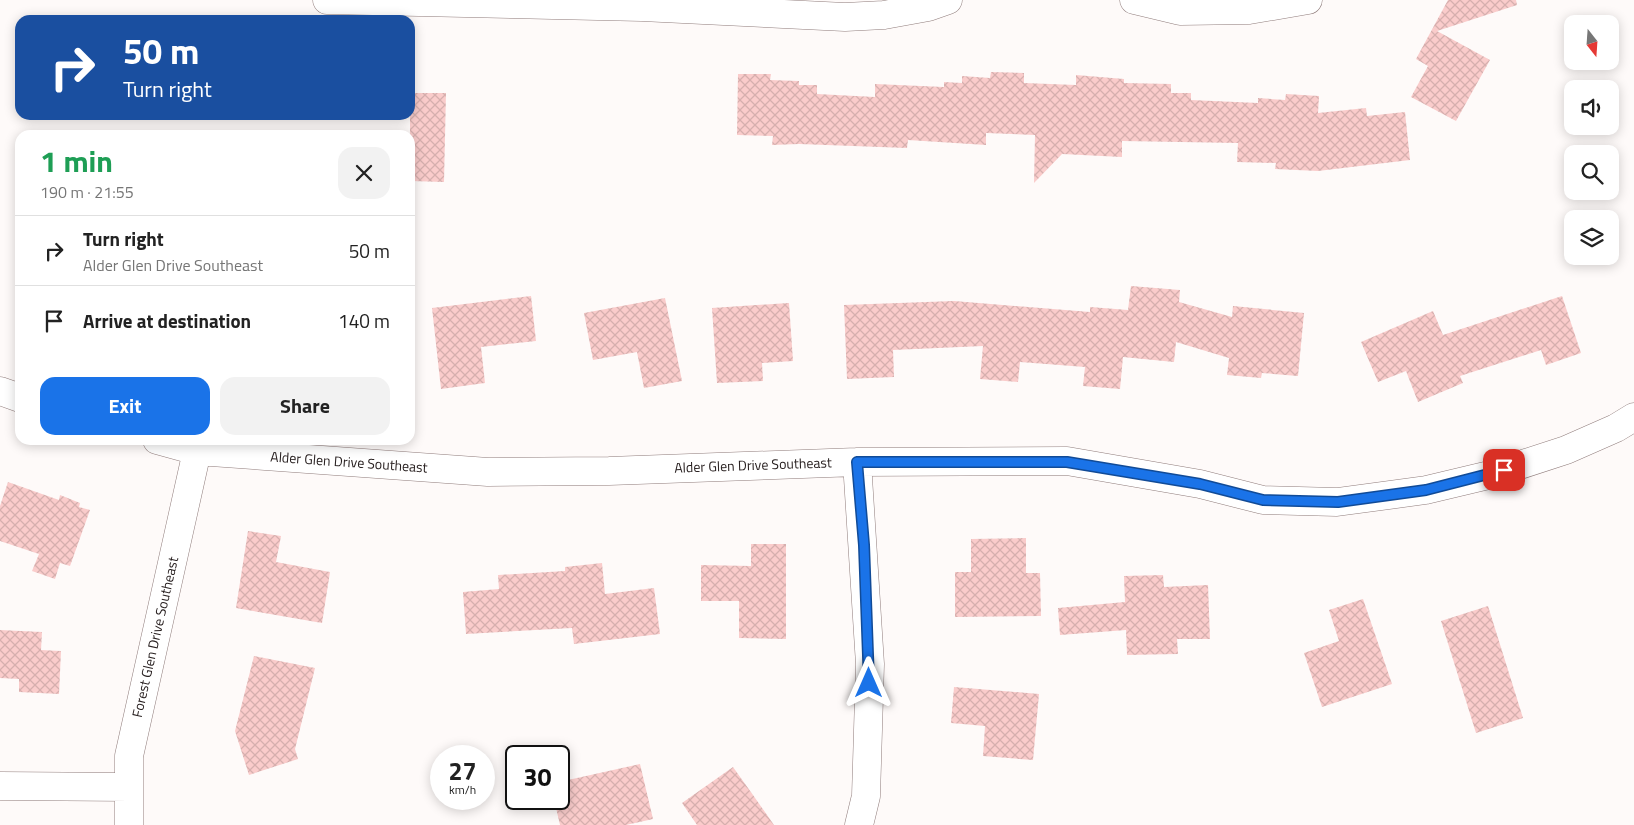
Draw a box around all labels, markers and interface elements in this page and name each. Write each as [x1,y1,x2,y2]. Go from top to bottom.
north arrow [1564,15,1619,70]
map controls [1564,15,1619,265]
text: 50 m [123,24,199,78]
icon: right [40,35,105,100]
text: Turn right [123,72,212,106]
button: sound [1564,80,1619,135]
text: 1 min [40,138,113,184]
button: search [1564,145,1619,200]
button: close [338,147,390,199]
text: 190 m · 21:55 [40,180,134,204]
button: layers [1564,210,1619,265]
text: Turn right [83,224,164,253]
text: 50 m [349,236,390,265]
icon: right [40,237,68,265]
text: Alder Glen Drive Southeast [83,253,263,277]
text: Arrive at destination [83,306,251,335]
text: 140 m [338,306,390,335]
icon: arrive [40,307,68,335]
button: Exit [40,377,210,435]
button: Share [220,377,390,435]
street label: Alder Glen Drive Southeast [270,446,428,477]
pin [1483,449,1525,491]
street label: Alder Glen Drive Southeast [674,451,832,478]
icon: arrive [1490,456,1518,484]
street label: Forest Glen Drive Southeast [126,554,183,719]
position arrow [842,656,894,708]
speed limit sign: 30 [505,745,570,810]
text: 27 [448,752,477,790]
text: km/h [449,780,476,799]

